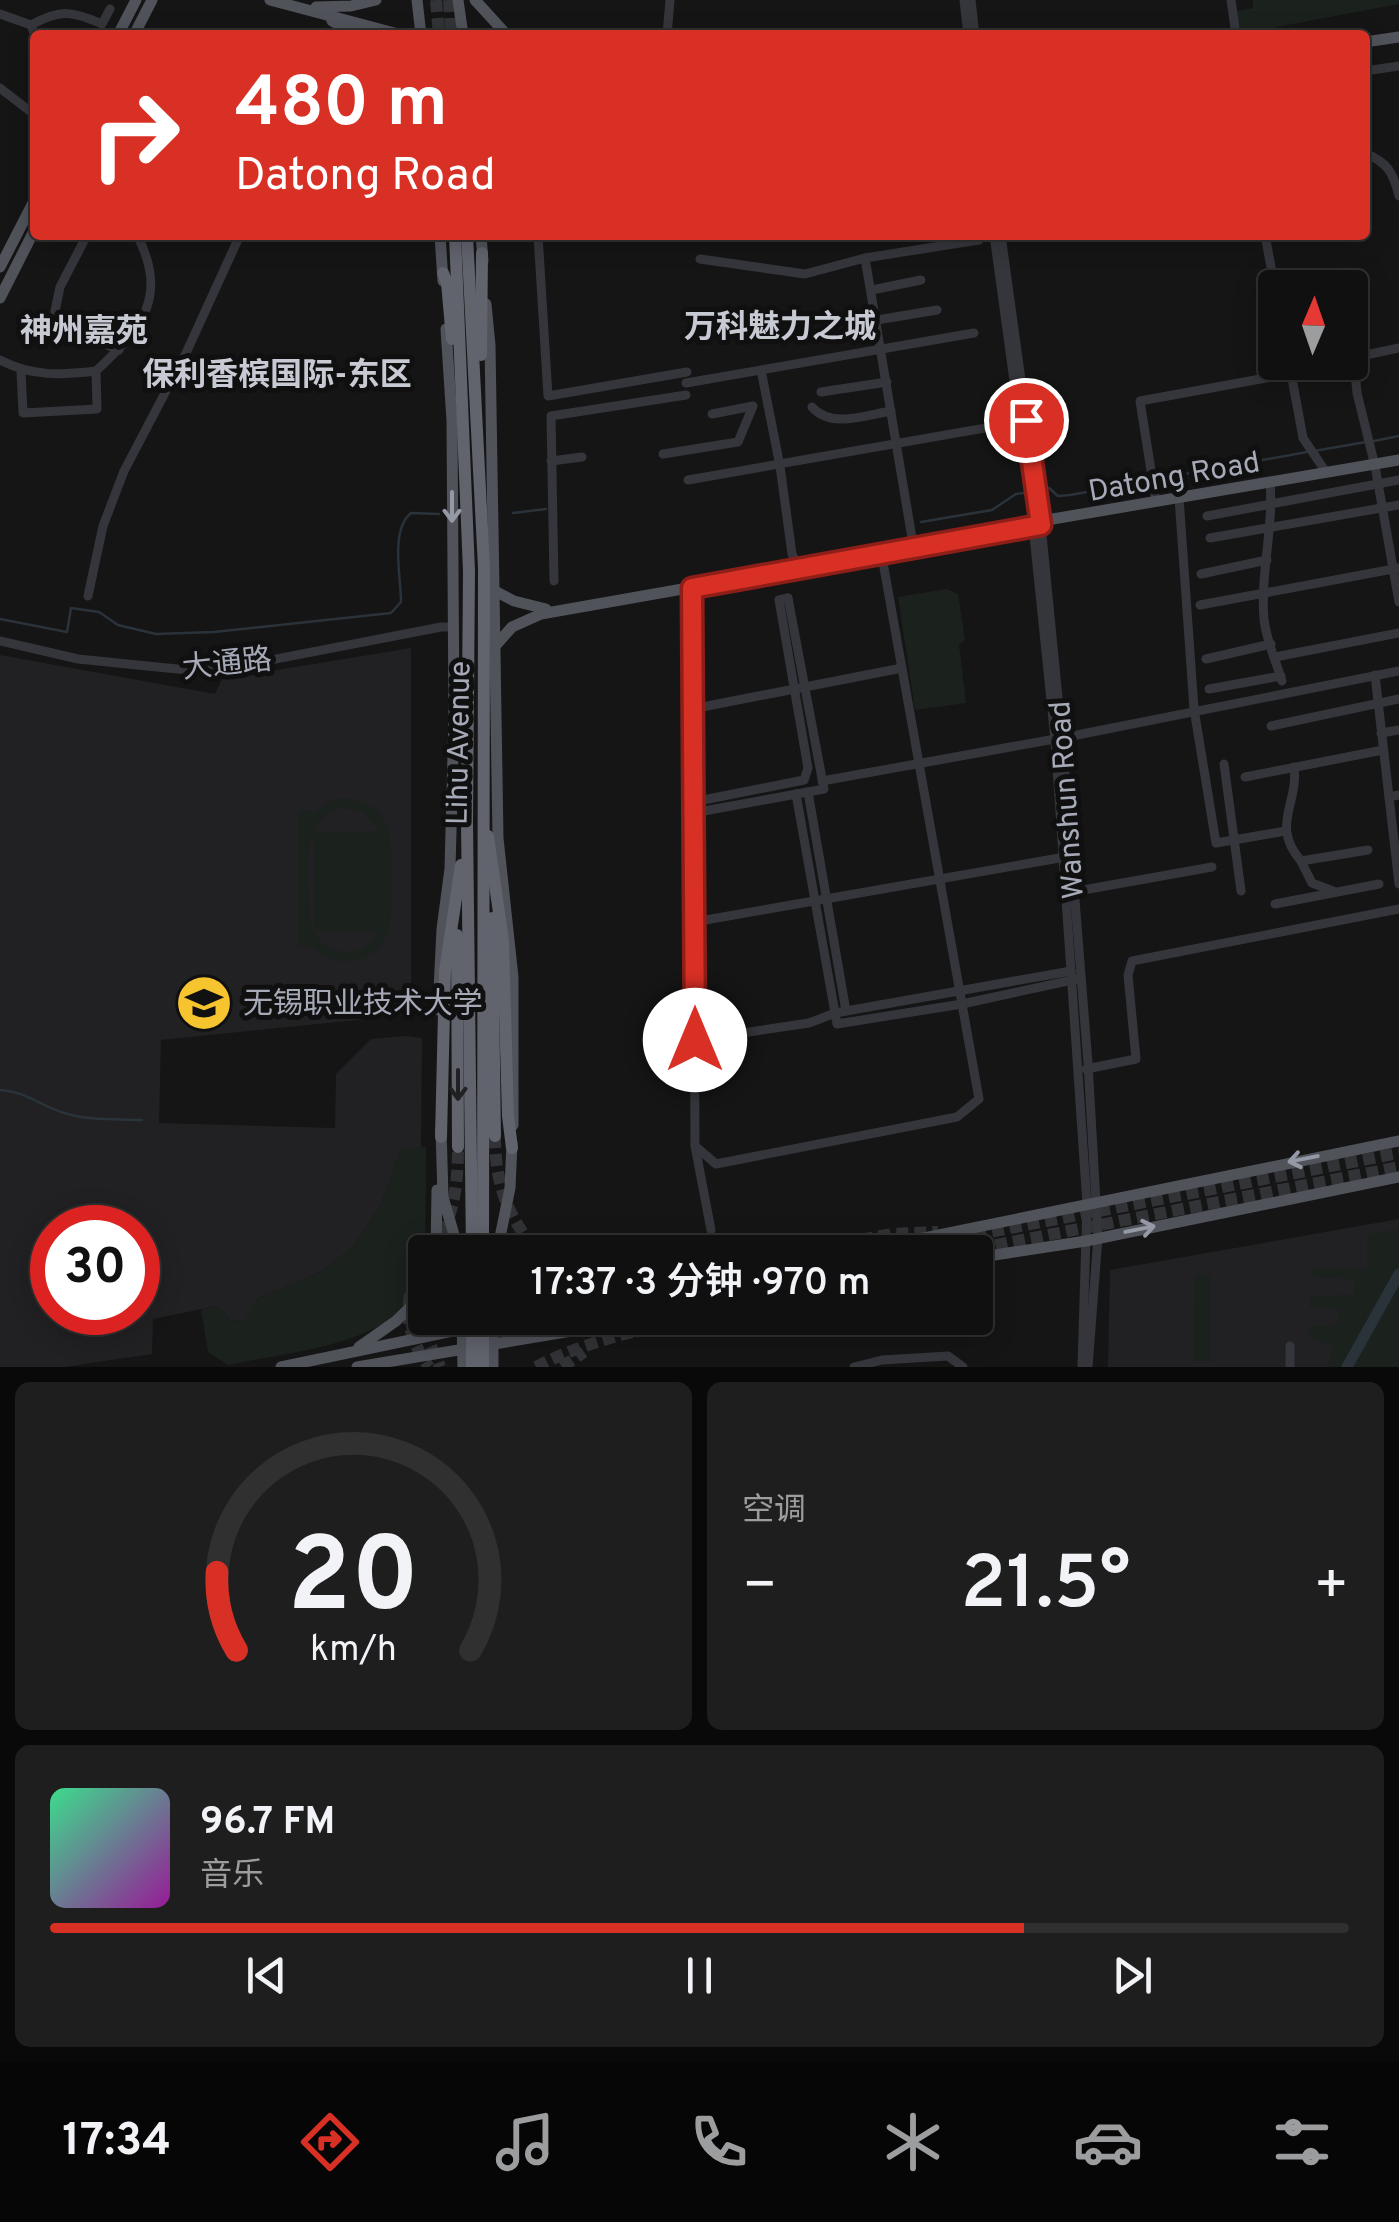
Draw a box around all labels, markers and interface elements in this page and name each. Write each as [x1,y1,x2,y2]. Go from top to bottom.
text: 480 m [235,62,448,151]
icon: right [70,70,200,200]
text: Datong Road [235,149,495,206]
north arrow [1258,270,1368,380]
map controls [1258,270,1368,380]
district label: 万科魅力之城 [684,309,876,349]
district label: 神州嘉苑 [20,313,148,353]
district label: 保利香槟国际-东区 [142,357,412,397]
pin [984,378,1069,463]
icon: arrive [999,393,1054,448]
street label: Datong Road [1086,445,1263,512]
one-way arrow [443,491,462,523]
street label: 大通路 [181,642,274,689]
street label: Lihu Avenue [441,661,480,826]
street label: Wanshun Road [1043,699,1094,900]
school or university icon: 无锡职业技术大学 [174,973,234,1033]
place label: 无锡职业技术大学 [243,987,483,1024]
position arrow [643,988,747,1092]
one-way arrow [448,1068,468,1100]
one-way arrow [1288,1151,1320,1170]
speed limit sign: 30 [30,1205,160,1335]
one-way arrow [1123,1219,1156,1238]
text: 17:37 · 3 分钟 · 970 m [530,1260,871,1309]
text: 空调 [742,1492,806,1532]
text: 20 [288,1516,419,1648]
text: 21.5° [960,1540,1131,1635]
text: − [742,1553,777,1623]
text: + [1314,1553,1349,1623]
text: km/h [310,1628,397,1674]
text: 96.7 FM [200,1799,335,1848]
text: 音乐 [200,1857,264,1897]
icon: previous [239,1948,294,2003]
icon: pause [672,1948,727,2003]
icon: next [1105,1948,1160,2003]
icon: directions [295,2107,365,2177]
icon: music [490,2107,560,2177]
icon: phone [684,2107,754,2177]
icon: climate [878,2107,948,2177]
icon: car [1073,2107,1143,2177]
icon: filters [1267,2107,1337,2177]
text: 17:34 [62,2114,171,2171]

